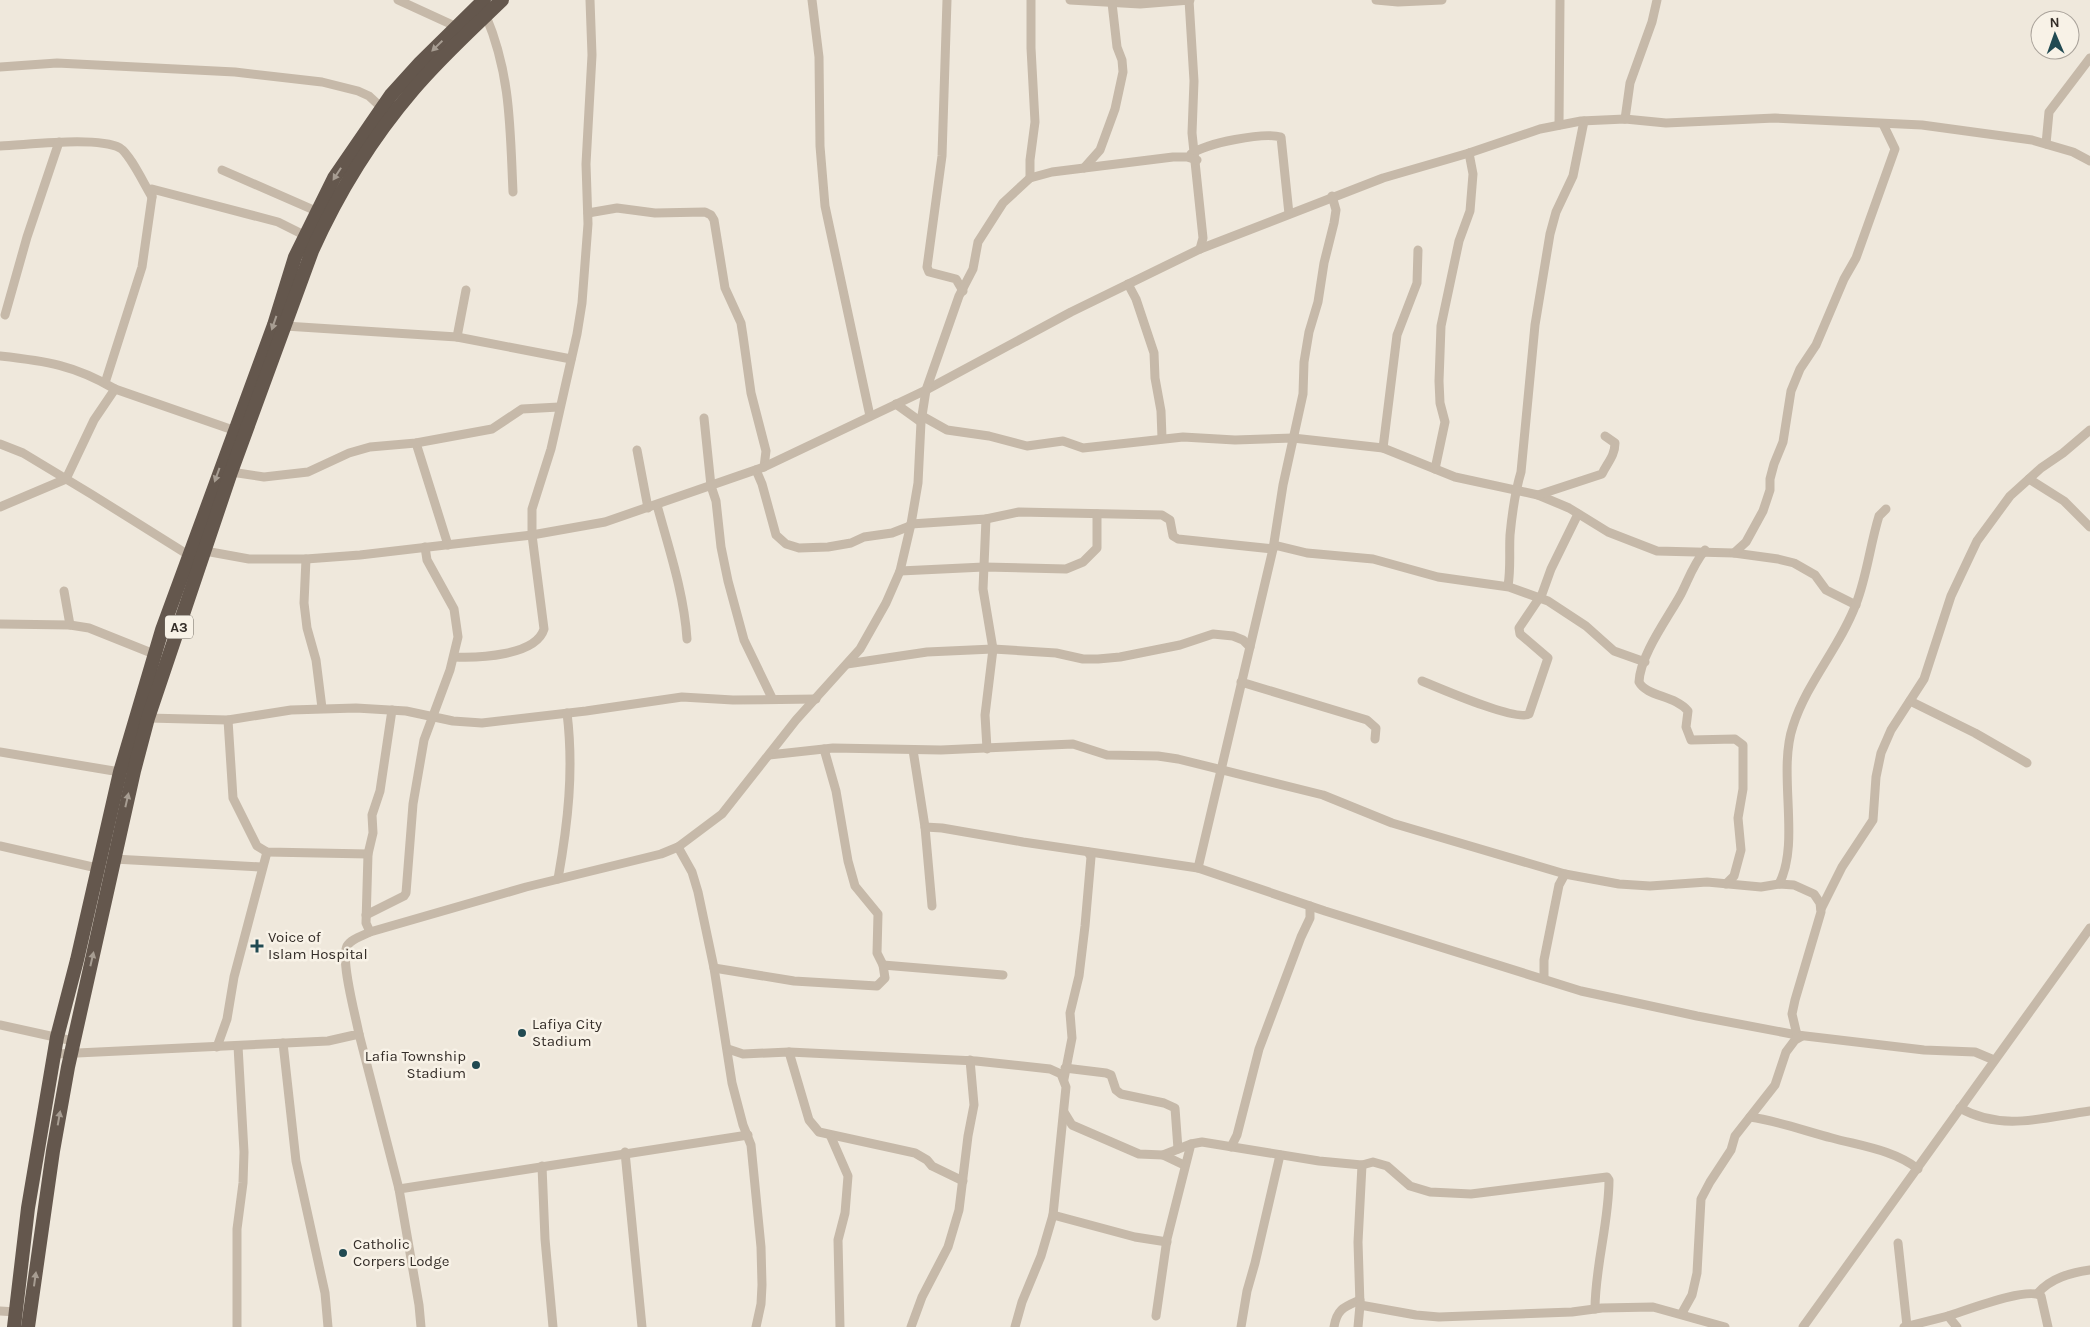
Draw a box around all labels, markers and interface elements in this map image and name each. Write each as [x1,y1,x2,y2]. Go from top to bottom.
north arrow [2030,10,2080,60]
text: N [2049,14,2060,31]
one-way arrow [431,40,443,52]
one-way arrow [332,167,342,180]
one-way arrow [270,315,277,330]
one-way arrow [213,468,221,483]
road number: A3 [165,616,193,638]
one-way arrow [123,793,131,808]
place label: Voice of Islam Hospital [268,928,368,963]
marker: Voice of Islam Hospital [250,939,264,953]
one-way arrow [88,951,96,966]
place label: Lafiya City Stadium [532,1015,602,1050]
marker: Lafiya City Stadium [516,1027,528,1039]
place label: Lafia Township Stadium [365,1047,466,1082]
marker: Lafia Township Stadium [470,1059,482,1071]
one-way arrow [55,1110,63,1126]
place label: Catholic Corpers Lodge [353,1235,449,1270]
marker: Catholic Corpers Lodge [337,1247,349,1259]
one-way arrow [31,1270,39,1286]

